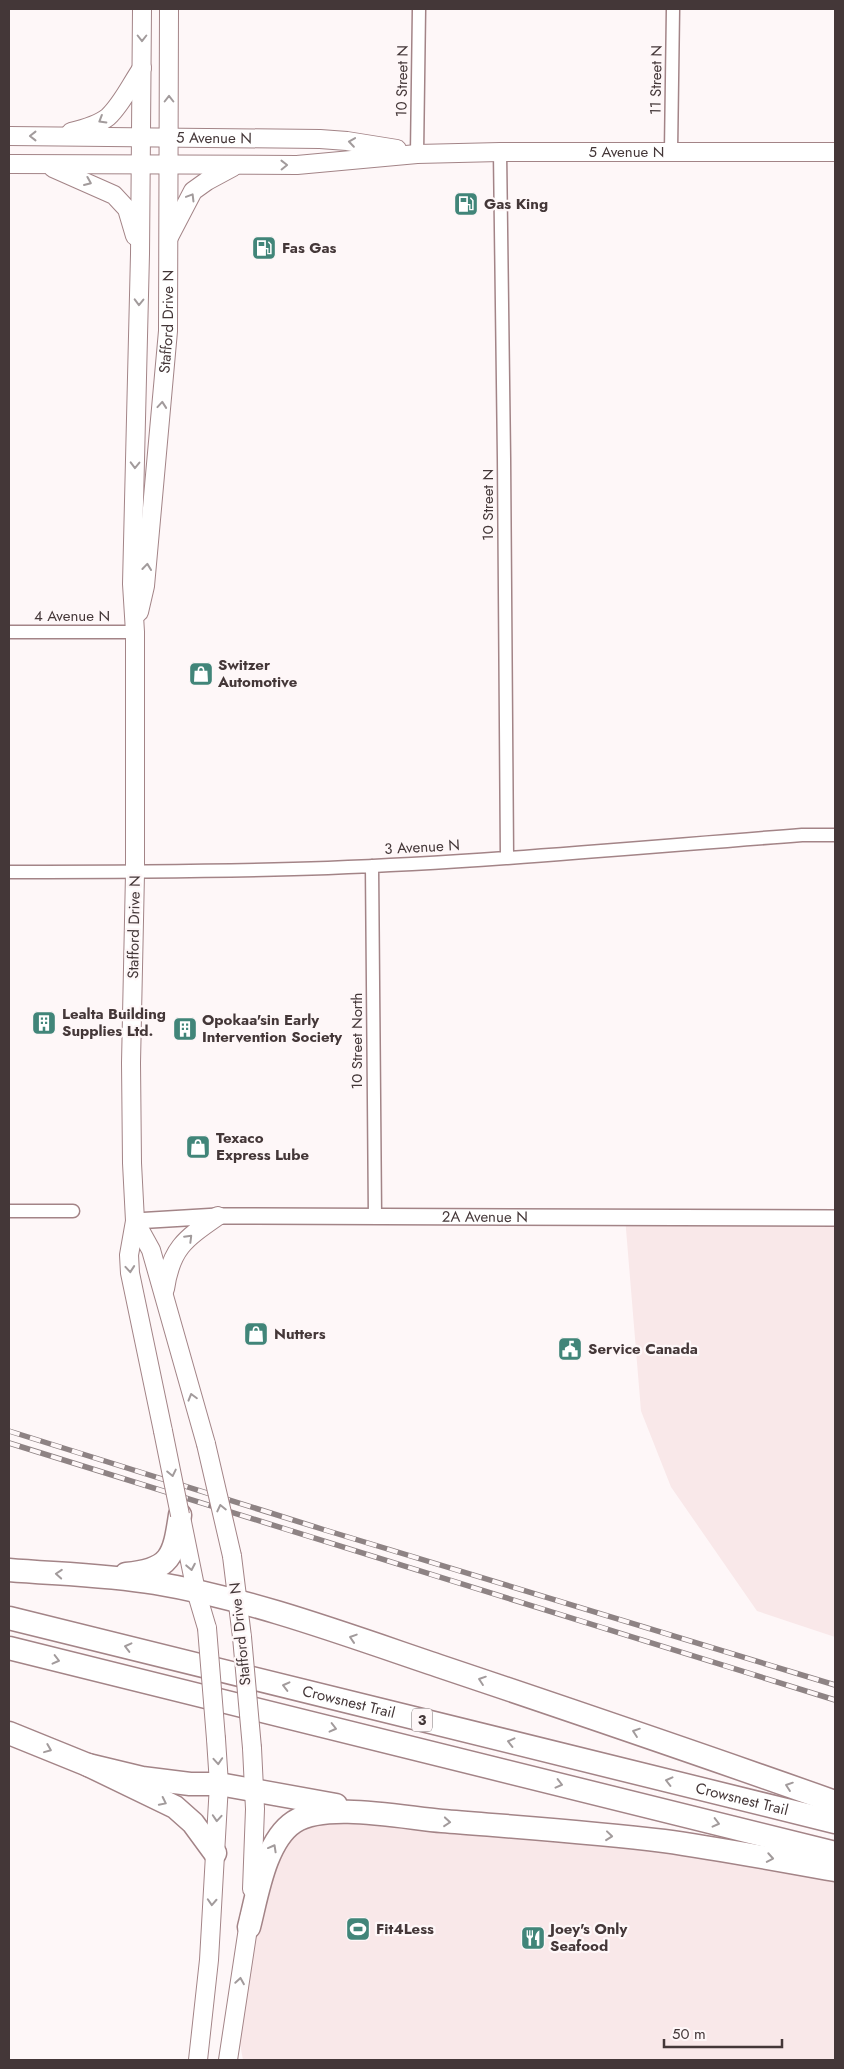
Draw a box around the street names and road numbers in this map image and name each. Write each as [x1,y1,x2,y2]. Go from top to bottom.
street label: 10 Street N [390,45,414,117]
street label: 11 Street N [644,45,668,115]
street label: 5 Avenue N [176,127,252,149]
street label: 5 Avenue N [589,141,664,163]
street label: Stafford Drive N [153,270,179,374]
street label: 10 Street N [477,469,499,541]
street label: 4 Avenue N [34,605,110,627]
street label: 3 Avenue N [384,834,460,860]
street label: Stafford Drive N [122,875,146,979]
street label: 10 Street North [346,993,368,1089]
street label: 2A Avenue N [442,1206,528,1228]
street label: Stafford Drive N [224,1581,256,1687]
street label: Crowsnest Trail [300,1680,397,1724]
road number: 3 [412,1708,432,1732]
street label: Crowsnest Trail [693,1777,791,1821]

